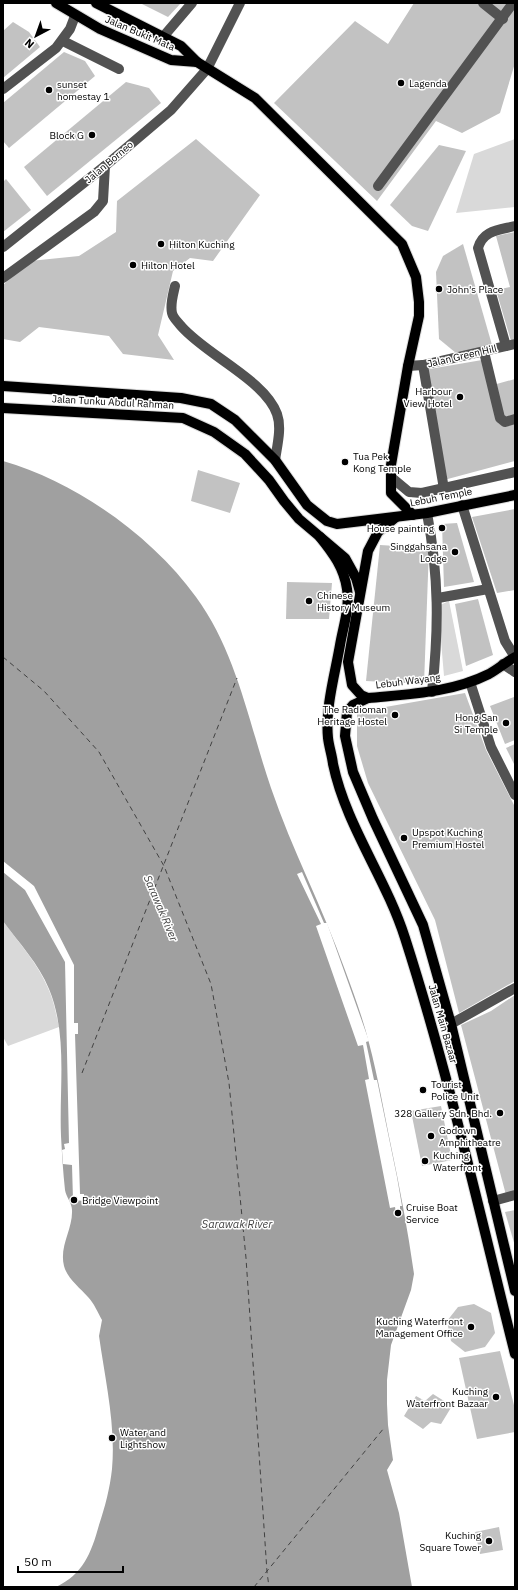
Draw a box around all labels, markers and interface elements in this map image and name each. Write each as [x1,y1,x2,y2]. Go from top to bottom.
street label: Jalan Bukit Mata [103,12,178,54]
north arrow [16,16,56,56]
text: N [22,36,37,51]
place label: Lagenda [409,77,448,90]
place label: sunset homestay 1 [57,78,109,103]
marker: Lagenda [396,78,406,88]
marker: sunset homestay 1 [44,85,54,95]
place label: Block G [50,129,84,142]
marker: Block G [87,130,97,140]
street label: Jalan Borneo [82,138,136,186]
place label: Hilton Kuching [169,238,235,251]
marker: Hilton Kuching [156,239,166,249]
place label: Hilton Hotel [141,259,195,272]
marker: Hilton Hotel [128,260,138,270]
place label: John's Place [447,283,504,296]
marker: John's Place [434,284,444,294]
street label: Jalan Green Hill [426,342,498,370]
place label: Harbour View Hotel [404,385,452,410]
street label: Jalan Tunku Abdul Rahman [52,392,174,412]
marker: Harbour View Hotel [455,392,465,402]
place label: Tua Pek Kong Temple [353,450,412,475]
marker: Tua Pek Kong Temple [340,457,350,467]
street label: Lebuh Temple [409,484,474,509]
place label: House painting [367,522,435,535]
marker: House painting [437,523,447,533]
place label: Singgahsana Lodge [390,540,448,565]
marker: Singgahsana Lodge [450,547,460,557]
place label: Chinese History Museum [317,589,390,614]
marker: Chinese History Museum [304,596,314,606]
street label: Lebuh Wayang [375,670,442,691]
place label: The Radioman Heritage Hostel [317,703,387,728]
marker: The Radioman Heritage Hostel [390,710,400,720]
place label: Hong San Si Temple [454,711,498,736]
marker: Hong San Si Temple [501,718,511,728]
place label: Upspot Kuching Premium Hostel [412,826,484,851]
marker: Upspot Kuching Premium Hostel [399,833,409,843]
water label: Sarawak River [141,873,182,944]
street label: Jalan Main Bazaar [426,983,461,1065]
place label: Tourist Police Unit [431,1078,479,1103]
marker: Tourist Police Unit [418,1085,428,1095]
place label: 328 Gallery Sdn. Bhd. [394,1107,492,1120]
marker: 328 Gallery Sdn. Bhd. [495,1108,505,1118]
place label: Godown Amphitheatre [439,1124,501,1149]
marker: Godown Amphitheatre [426,1131,436,1141]
place label: Kuching Waterfront [433,1149,482,1174]
marker: Kuching Waterfront [420,1156,430,1166]
place label: Bridge Viewpoint [82,1194,159,1207]
marker: Bridge Viewpoint [69,1195,79,1205]
place label: Cruise Boat Service [406,1201,458,1226]
marker: Cruise Boat Service [393,1208,403,1218]
water label: Sarawak River [202,1217,273,1231]
place label: Kuching Waterfront Management Office [376,1315,463,1340]
marker: Kuching Waterfront Management Office [466,1322,476,1332]
place label: Kuching Waterfront Bazaar [406,1385,489,1410]
marker: Kuching Waterfront Bazaar [491,1392,501,1402]
place label: Water and Lightshow [120,1426,166,1451]
marker: Water and Lightshow [107,1433,117,1443]
place label: Kuching Square Tower [419,1529,482,1554]
marker: Kuching Square Tower [484,1536,494,1546]
scale bar [18,1548,123,1574]
text: 50 m [24,1554,52,1569]

